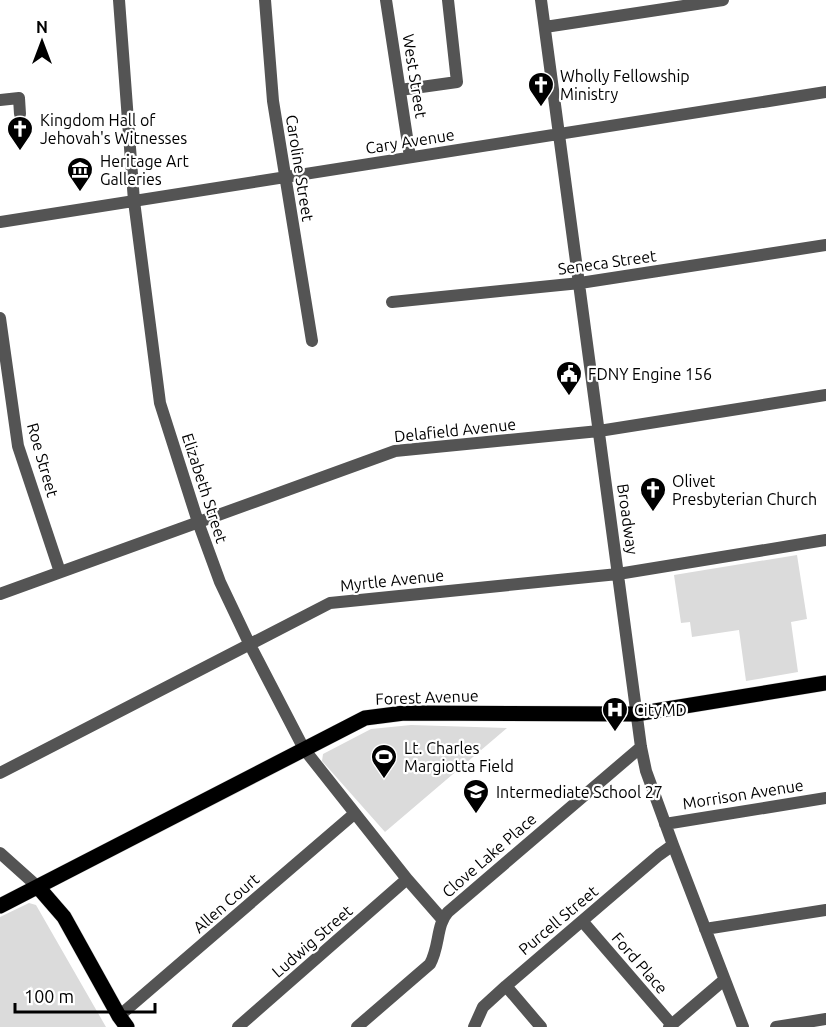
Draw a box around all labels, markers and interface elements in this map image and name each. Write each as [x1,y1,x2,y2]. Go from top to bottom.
north arrow [12,12,72,72]
text: N [36,18,48,36]
street label: West Street [399,33,431,120]
place label: Wholly Fellowship Ministry [560,67,690,103]
church icon: Wholly Fellowship Ministry [526,70,556,108]
place label: Kingdom Hall of Jehovah's Witnesses [40,111,187,147]
street label: Caroline Street [283,113,317,223]
church icon: Kingdom Hall of Jehovah's Witnesses [5,114,35,152]
street label: Cary Avenue [364,125,456,157]
place label: Heritage Art Galleries [100,152,190,188]
museum icon: Heritage Art Galleries [65,155,95,193]
street label: Seneca Street [557,246,658,278]
public building icon: FDNY Engine 156 [554,359,584,397]
place label: FDNY Engine 156 [588,365,712,383]
street label: Delafield Avenue [393,415,517,445]
street label: Roe Street [24,421,62,500]
street label: Elizabeth Street [179,431,231,546]
place label: Olivet Presbyterian Church [672,472,817,508]
church icon: Olivet Presbyterian Church [638,475,668,513]
street label: Broadway [614,482,642,556]
street label: Myrtle Avenue [339,566,445,594]
street label: Forest Avenue [375,686,479,708]
hospital icon: CityMD [600,695,630,733]
place label: CityMD [634,701,687,719]
place label: Lt. Charles Margiotta Field [404,739,514,775]
sports icon: Lt. Charles Margiotta Field [369,742,399,780]
street label: Morrison Avenue [681,776,805,812]
school or university icon: Intermediate School 27 [461,777,491,815]
place label: Intermediate School 27 [496,783,663,801]
street label: Clove Lake Place [438,809,540,901]
street label: Allen Court [190,869,263,936]
street label: Purcell Street [515,881,602,958]
street label: Ludwig Street [268,901,356,981]
street label: Ford Place [609,929,671,997]
scale bar [15,976,154,1014]
text: 100 m [24,986,74,1006]

